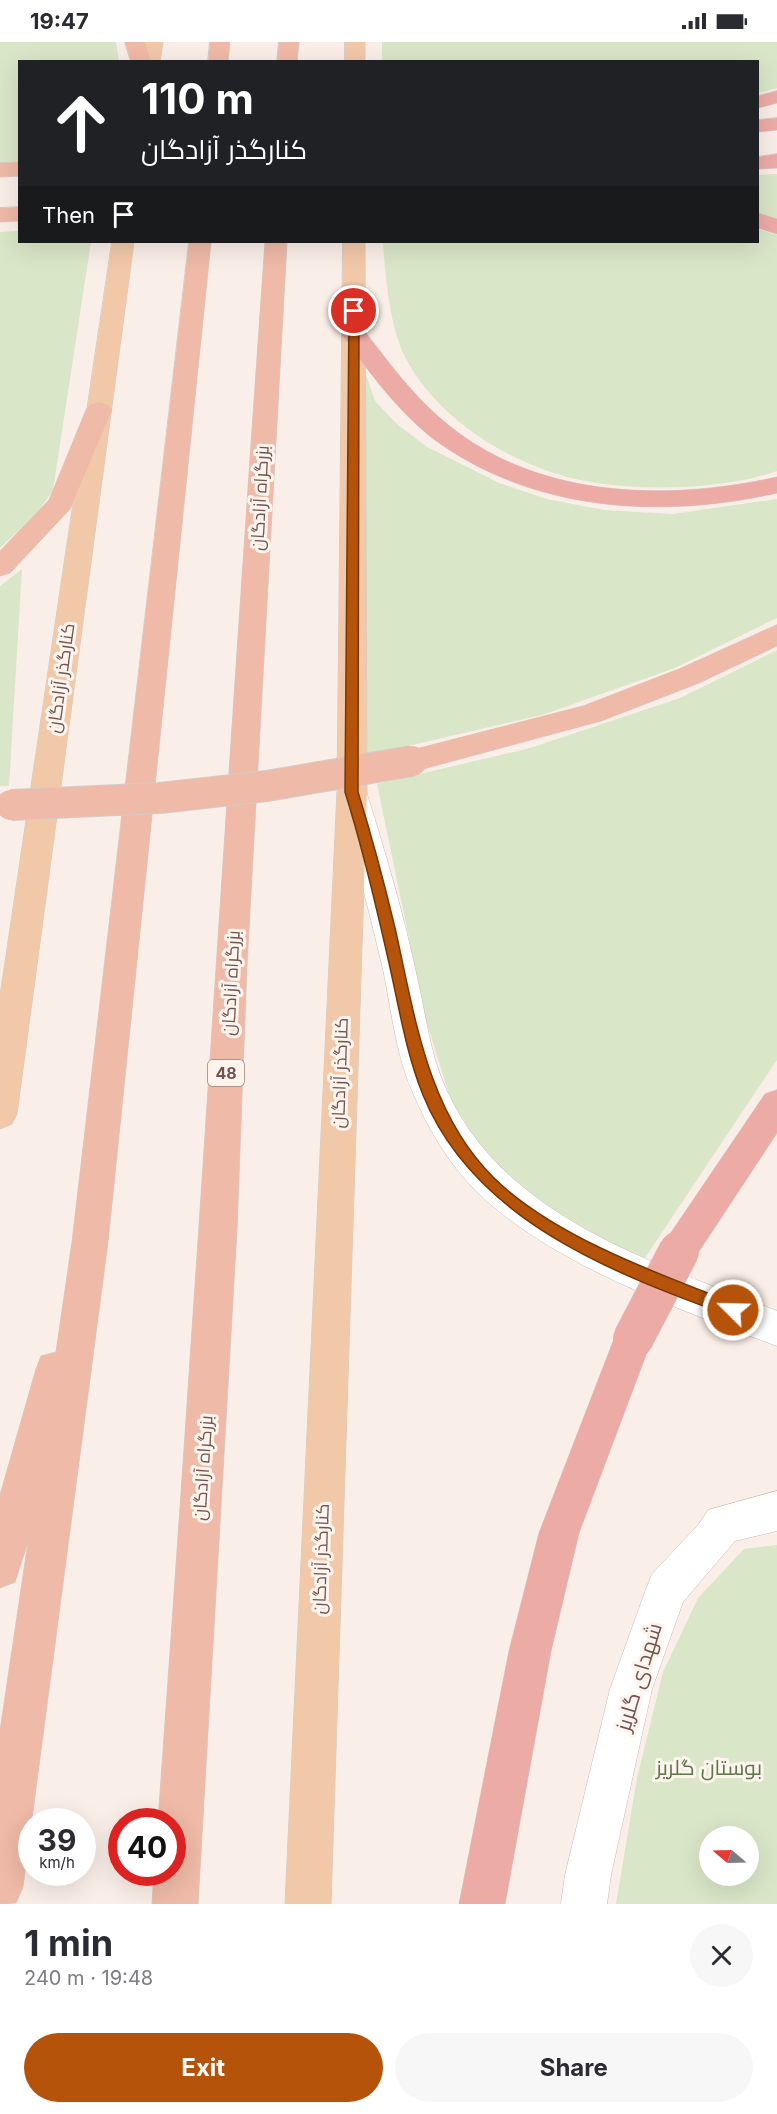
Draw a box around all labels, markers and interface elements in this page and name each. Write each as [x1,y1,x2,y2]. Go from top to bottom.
text: 19:47 [30,8,89,34]
text: 110 m [141,73,254,124]
icon: ahead [42,84,120,162]
text: کنارگذر آزادگان [141,133,307,166]
icon: arrive [107,198,140,231]
text: Then [42,202,95,228]
pin [328,285,379,336]
icon: arrive [337,294,370,327]
street label: بزرگراه آزادگان [246,445,274,551]
street label: کنارگذر آزادگان [42,622,80,734]
street label: بزرگراه آزادگان [217,930,245,1036]
street label: کنارگذر آزادگان [327,1017,353,1129]
road number: 48 [208,1060,244,1086]
position arrow [701,1278,765,1342]
street label: بزرگراه آزادگان [188,1415,218,1521]
street label: کنارگذر آزادگان [308,1503,334,1615]
street label: شهدای گلریز [610,1620,668,1735]
park label: بوستان گلریز [655,1755,762,1781]
speed limit sign: 40 [108,1808,186,1886]
text: 39 [38,1822,76,1858]
north arrow [699,1826,759,1886]
map controls [699,1826,759,1886]
text: km/h [39,1853,75,1872]
text: 1 min [24,1921,113,1965]
button: close [690,1924,753,1987]
text: 240 m · 19:48 [24,1966,153,1990]
button: Exit [24,2033,383,2102]
button: Share [395,2033,753,2102]

